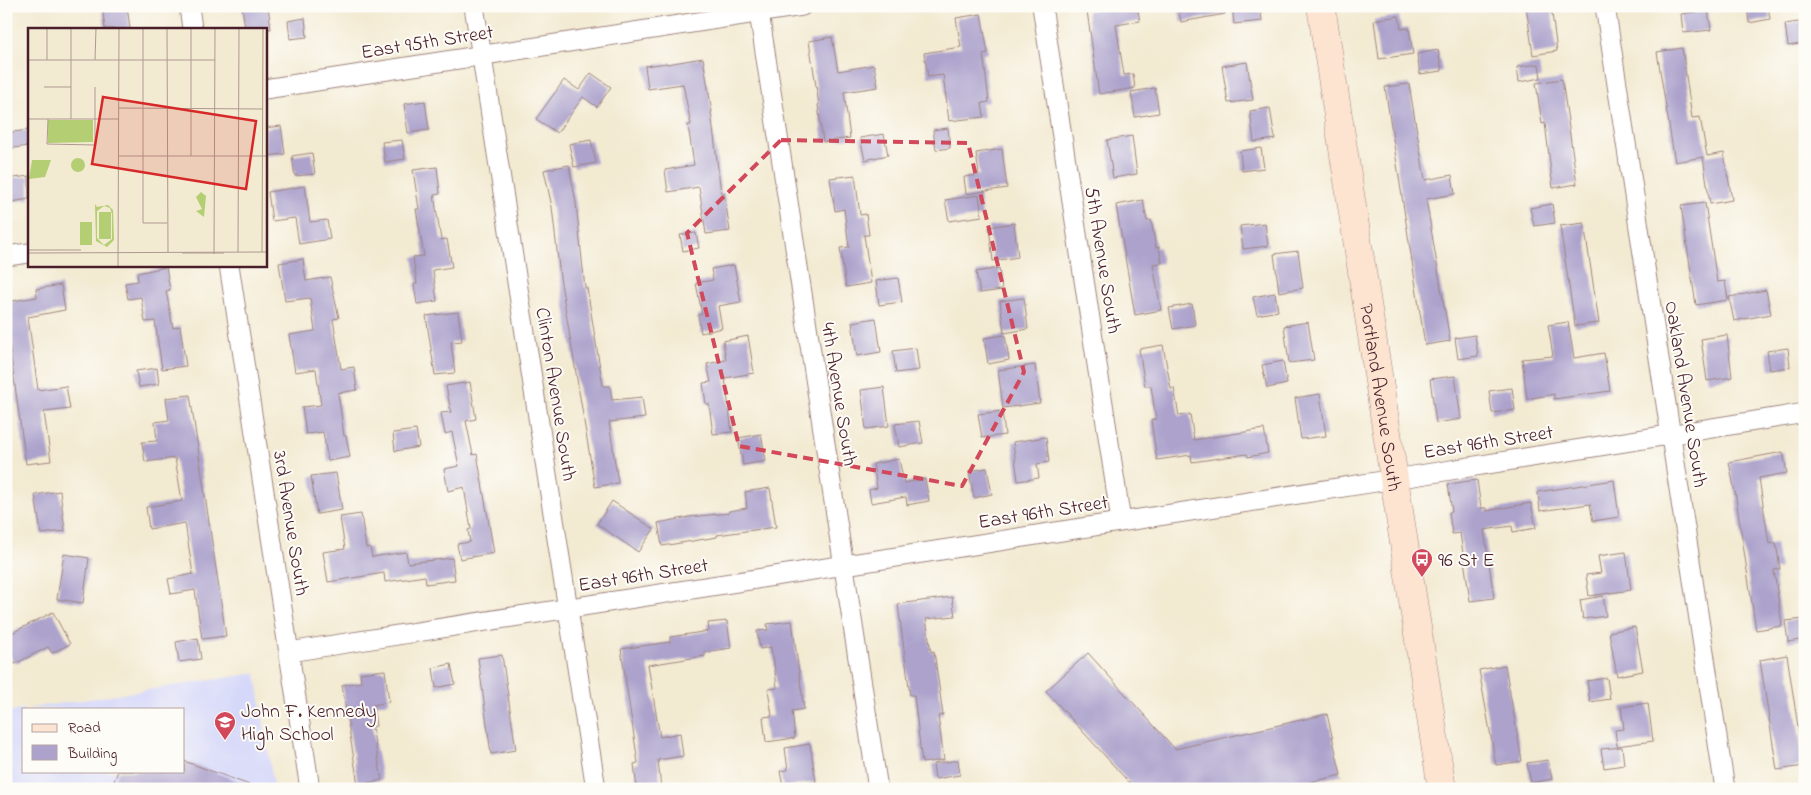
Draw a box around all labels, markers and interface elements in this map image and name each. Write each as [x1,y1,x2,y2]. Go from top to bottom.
street label: East 95th Street [359,19,496,68]
inset map [28,28,266,266]
street label: 5th Avenue South [1076,185,1127,336]
street label: Oakland Avenue South [1655,299,1714,490]
street label: Portland Avenue South [1350,302,1408,494]
street label: Clinton Avenue South [526,305,583,483]
street label: 4th Avenue South [812,320,863,468]
street label: East 96th Street [1421,419,1556,468]
street label: 3rd Avenue South [264,449,315,598]
street label: East 96th Street [976,489,1111,538]
bus stop icon: 96 St E [1410,547,1434,578]
place label: 96 St E [1438,547,1495,576]
street label: East 96th Street [576,552,711,601]
place label: John F. Kennedy High School [241,698,377,751]
legend [22,708,185,772]
school or university icon: John F. Kennedy High School [213,710,237,741]
text: Road [68,717,101,739]
text: Building [67,743,117,766]

